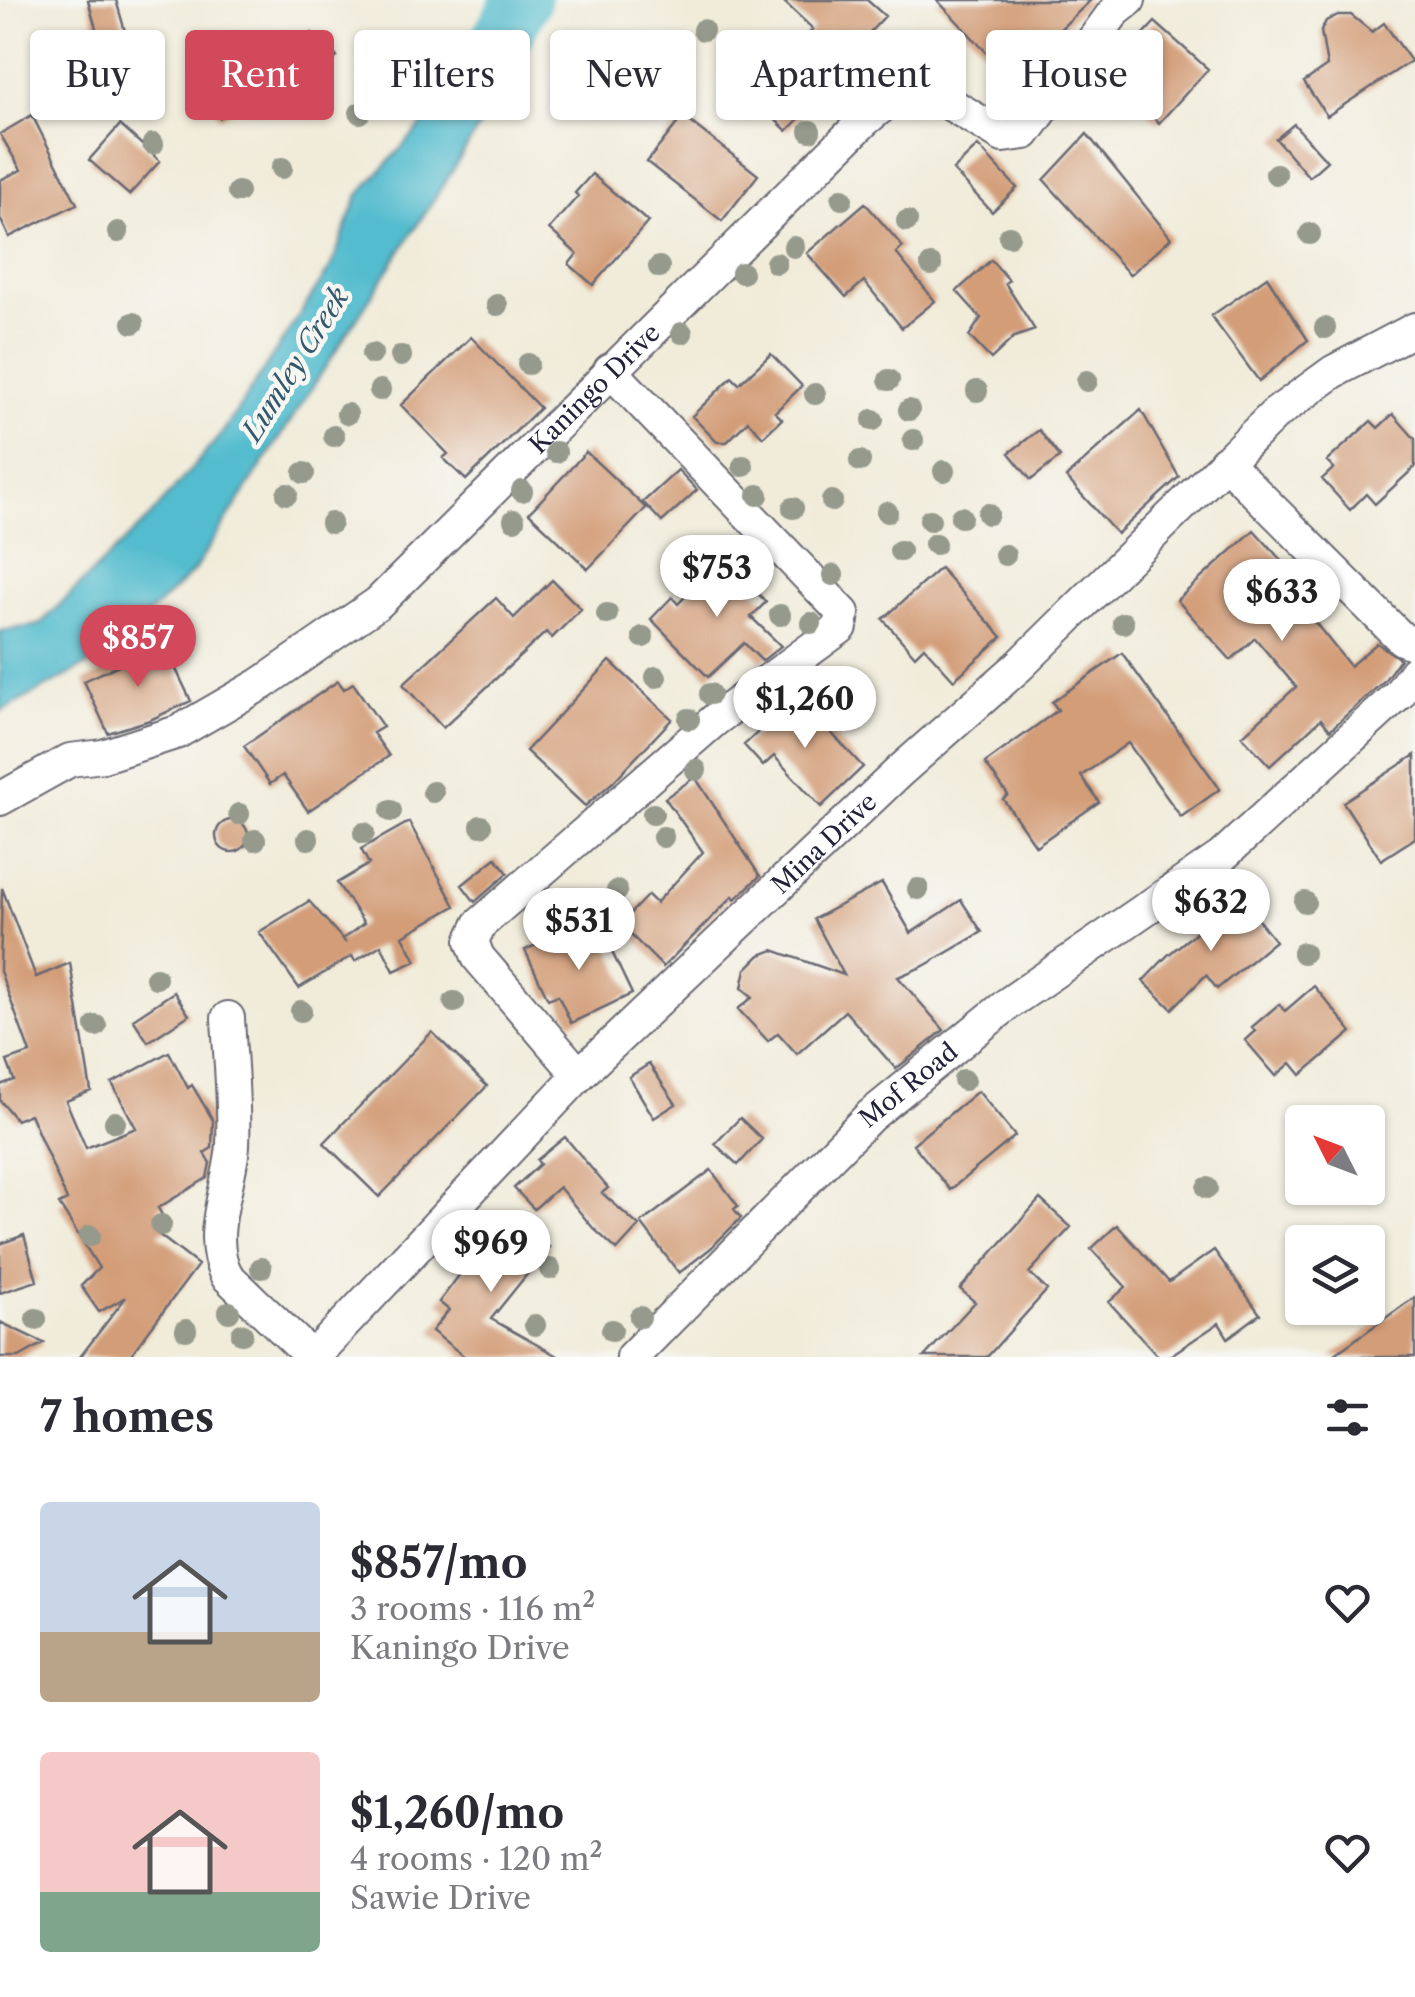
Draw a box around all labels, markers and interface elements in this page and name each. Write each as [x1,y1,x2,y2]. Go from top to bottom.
chip: Buy [30,30,165,120]
chip: Rent [185,30,334,120]
chip: Filters [354,30,530,120]
chip: New [550,30,696,120]
chip: Apartment [716,30,966,120]
chip: House [986,30,1163,120]
water label: Lumley Creek [233,280,356,449]
street label: Kaningo Drive [523,317,667,460]
pin: $753 [658,535,776,620]
text: $753 [682,548,752,587]
pin: $633 [1223,559,1341,644]
text: $633 [1245,572,1319,611]
pin: $857 [79,605,197,690]
text: $857 [102,618,174,657]
pin: $1,260 [724,666,886,751]
text: $1,260 [755,679,855,718]
street label: Mina Drive [765,786,883,900]
pin: $632 [1152,869,1270,954]
text: $632 [1174,882,1248,921]
pin: $531 [520,888,638,973]
text: $531 [545,901,613,940]
street label: Mof Road [853,1036,964,1134]
north arrow [1285,1105,1385,1205]
map controls [1285,1105,1385,1325]
pin: $969 [432,1210,550,1295]
text: $969 [453,1223,529,1262]
button: layers [1285,1225,1385,1325]
icon: filters [1320,1390,1375,1445]
text: 7 homes [40,1391,214,1443]
text: $857/mo [350,1537,527,1589]
icon: home [120,1542,240,1662]
icon: heart [1320,1575,1375,1630]
text: 3 rooms · 116 m² [350,1589,595,1628]
text: Kaningo Drive [350,1628,570,1667]
text: $1,260/mo [350,1787,564,1839]
icon: home [120,1792,240,1912]
icon: heart [1320,1825,1375,1880]
text: 4 rooms · 120 m² [350,1839,603,1878]
text: Sawie Drive [350,1878,531,1917]

